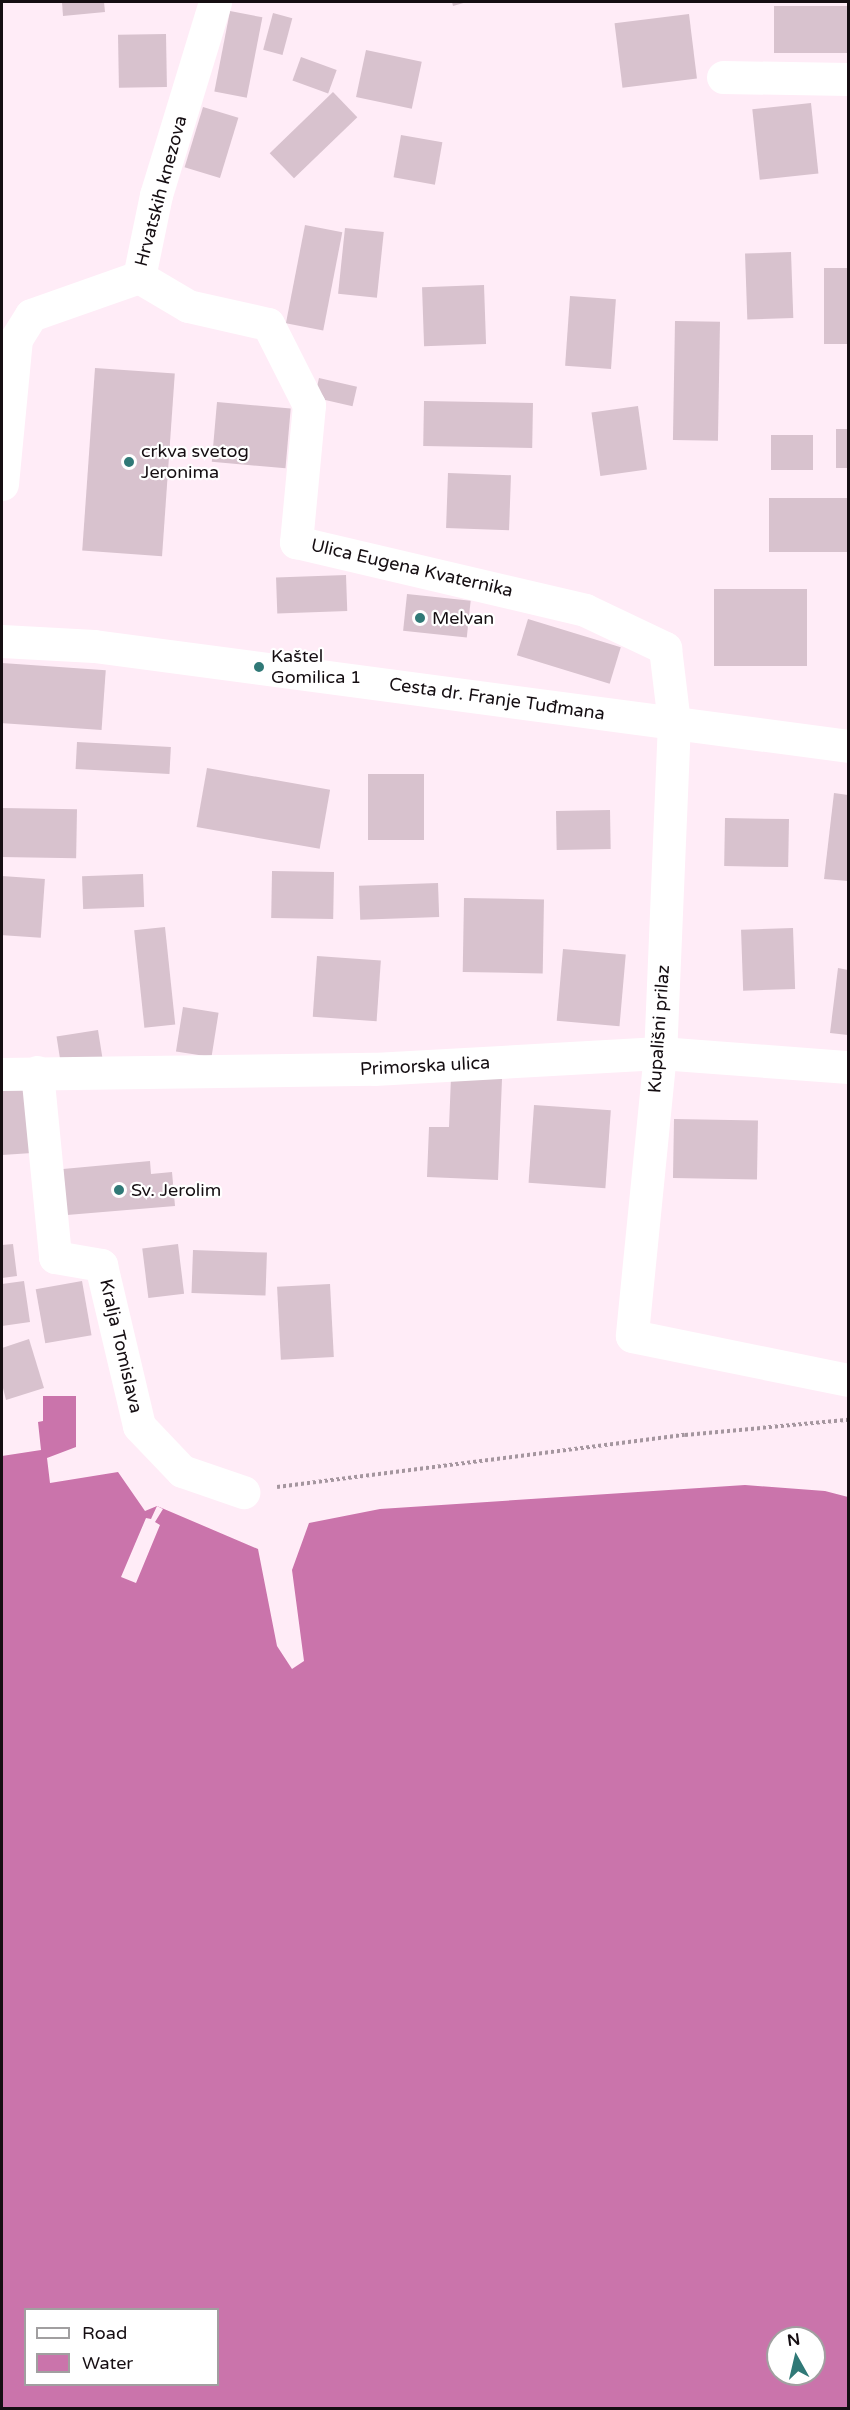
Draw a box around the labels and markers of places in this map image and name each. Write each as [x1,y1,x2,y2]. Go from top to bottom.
place label: crkva svetog Jeronima [141,441,249,484]
marker: crkva svetog Jeronima [122,455,136,469]
place label: Melvan [432,607,494,629]
marker: Melvan [413,611,427,625]
place label: Kaštel Gomilica 1 [271,646,361,688]
marker: Kaštel Gomilica 1 [252,660,266,674]
place label: Sv. Jerolim [131,1179,221,1201]
marker: Sv. Jerolim [112,1183,126,1197]

